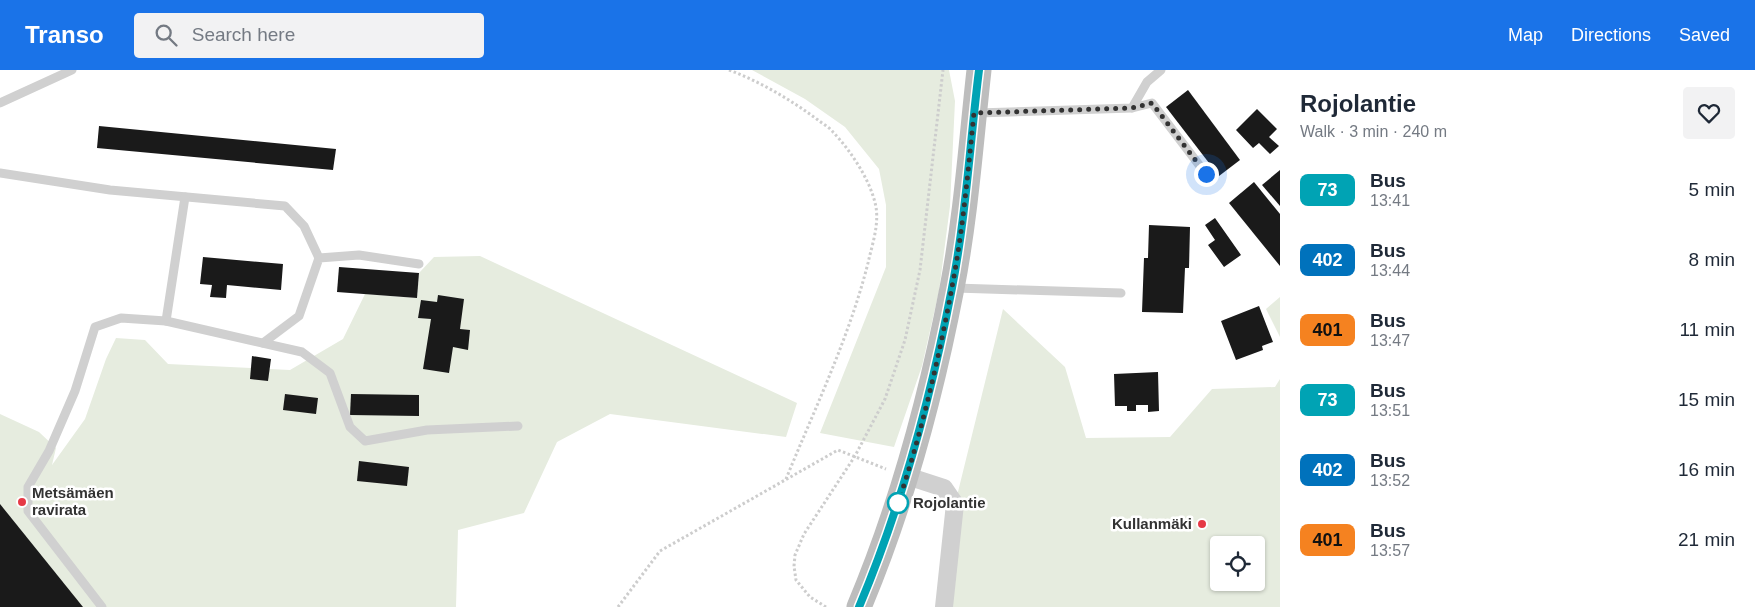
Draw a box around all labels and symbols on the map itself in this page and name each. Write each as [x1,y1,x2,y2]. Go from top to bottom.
your location [1194,162,1219,187]
place label: Metsämäen ravirata [32,484,114,518]
marker: Rojolantie [887,492,909,514]
place label: Rojolantie [913,494,986,511]
marker: Metsämäen ravirata [16,496,28,508]
place label: Kullanmäki [1112,515,1192,532]
marker: Kullanmäki [1196,518,1208,530]

